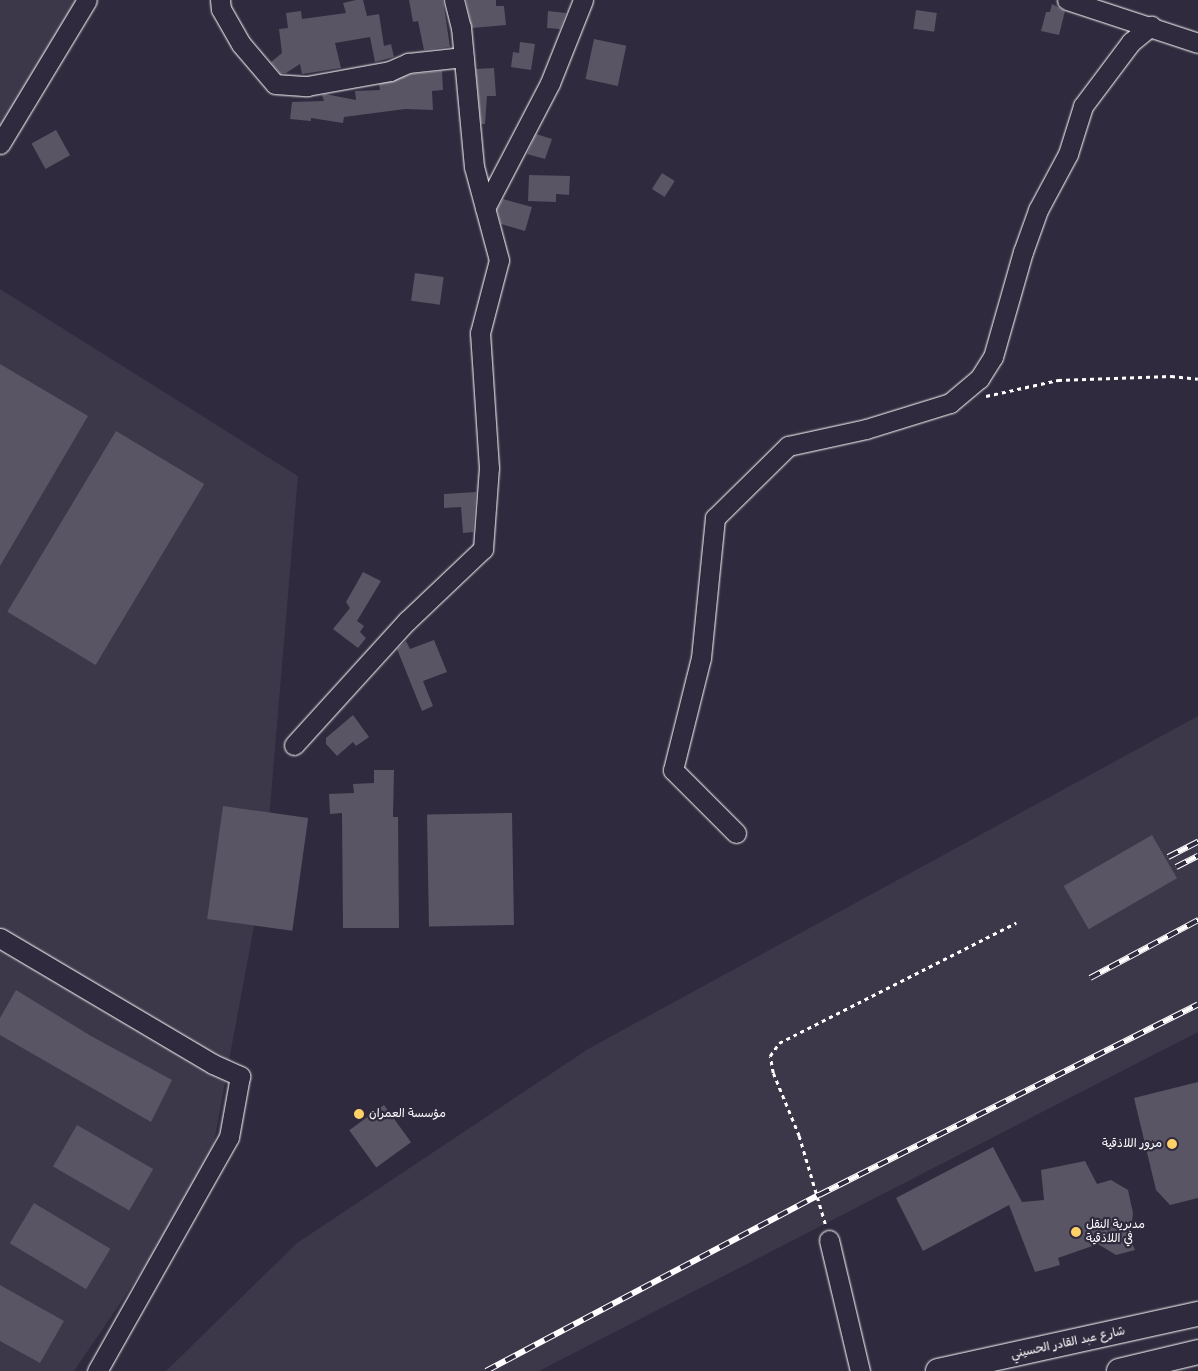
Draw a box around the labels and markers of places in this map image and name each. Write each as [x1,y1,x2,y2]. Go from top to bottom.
place label: مؤسسة العمران [369,1107,446,1121]
marker: مؤسسة العمران [353,1108,365,1120]
place label: مرور اللاذقية [1102,1137,1162,1151]
marker: مرور اللاذقية [1166,1138,1178,1150]
place label: مديرية النقل في اللاذقية [1086,1218,1145,1246]
marker: مديرية النقل في اللاذقية [1070,1226,1082,1238]

